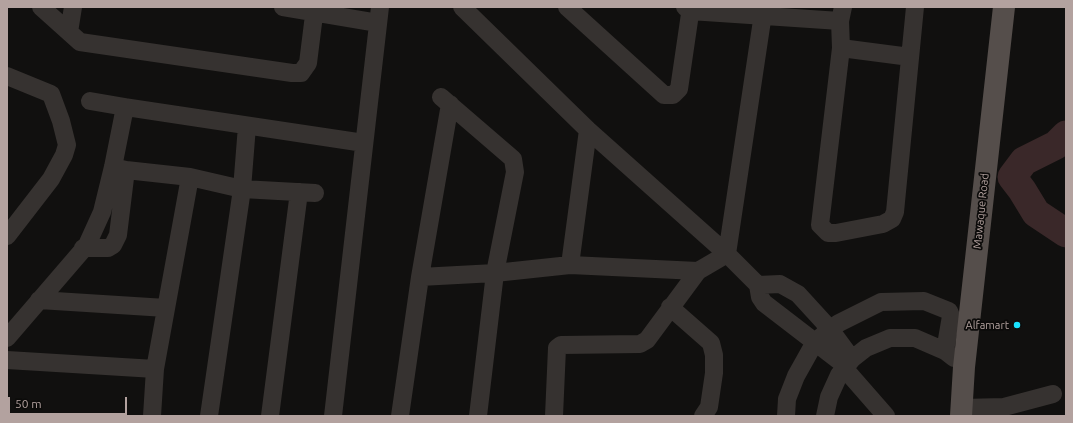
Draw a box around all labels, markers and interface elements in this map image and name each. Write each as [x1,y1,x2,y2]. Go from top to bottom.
street label: Mawaque Road [970,172,992,250]
place label: Alfamart [965,318,1009,332]
marker: Alfamart [1012,320,1022,330]
scale bar [10,389,129,415]
text: 50 m [15,397,42,410]

